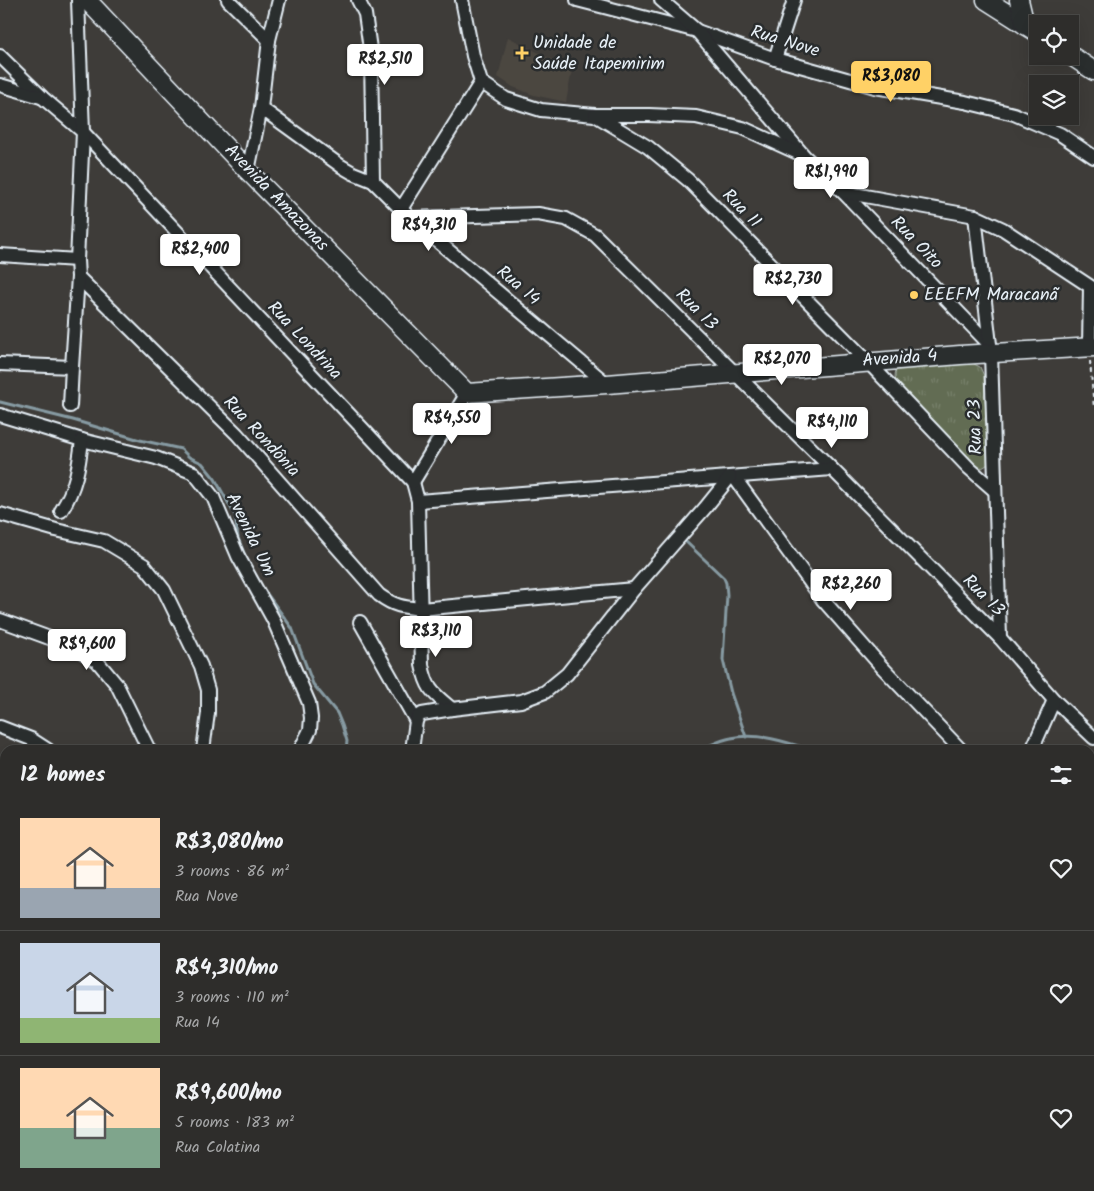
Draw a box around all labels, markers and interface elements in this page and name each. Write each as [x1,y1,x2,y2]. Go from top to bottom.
map controls [1029,15,1079,125]
button: locate [1029,15,1079,65]
street label: Rua Nove [747,18,823,66]
place label: Unidade de Saúde Itapemirim [533,29,665,79]
pin: R$2,510 [339,44,431,86]
marker: Unidade de Saúde Itapemirim [515,46,529,60]
text: R$2,510 [358,47,412,72]
pin: R$3,080 [845,61,937,103]
text: R$3,080 [862,64,920,89]
button: layers [1029,75,1079,125]
street label: Avenida Amazonas [217,137,336,259]
pin: R$1,990 [785,156,877,199]
text: R$1,990 [805,160,857,185]
street label: Rua 11 [714,182,768,236]
street label: Rua Oito [883,209,949,277]
pin: R$4,310 [383,210,475,252]
text: R$4,310 [402,213,456,238]
pin: R$2,400 [154,234,246,276]
text: R$2,400 [171,237,229,262]
street label: Rua 14 [489,259,547,313]
pin: R$2,730 [747,264,839,306]
text: R$2,730 [764,267,822,292]
place label: EEEFM Maracanã [924,281,1060,310]
street label: Rua 13 [668,282,724,338]
marker: EEEFM Maracanã [908,289,920,301]
street label: Rua Londrina [259,295,349,387]
street label: Avenida 4 [862,342,939,376]
pin: R$2,070 [736,344,828,386]
text: R$2,070 [754,347,810,372]
street label: Rua Rondônia [215,390,307,484]
street label: Rua 23 [961,399,991,455]
pin: R$4,550 [406,402,498,445]
text: R$4,550 [424,406,480,431]
pin: R$4,110 [786,406,878,449]
text: R$4,110 [807,410,857,435]
street label: Avenida Um [217,488,283,582]
pin: R$2,260 [805,568,897,611]
street label: Rua 13 [955,568,1011,624]
text: R$2,260 [822,572,880,597]
pin: R$3,110 [390,616,482,658]
text: R$3,110 [411,619,461,644]
pin: R$9,600 [41,628,133,671]
text: R$9,600 [59,632,115,657]
text: 12 homes [20,759,105,792]
icon: filters [1047,761,1075,789]
text: R$3,080/mo [175,826,284,859]
icon: home [60,838,120,898]
icon: heart [1047,854,1075,882]
text: 3 rooms · 86 m² [175,859,289,884]
text: Rua Nove [175,884,238,909]
text: R$4,310/mo [175,952,278,985]
icon: home [60,963,120,1023]
icon: heart [1047,979,1075,1007]
text: 3 rooms · 110 m² [175,985,289,1010]
text: Rua 14 [175,1010,220,1035]
text: R$9,600/mo [175,1077,282,1110]
icon: home [60,1088,120,1148]
icon: heart [1047,1104,1075,1132]
text: 5 rooms · 183 m² [175,1110,294,1135]
text: Rua Colatina [175,1135,260,1160]

